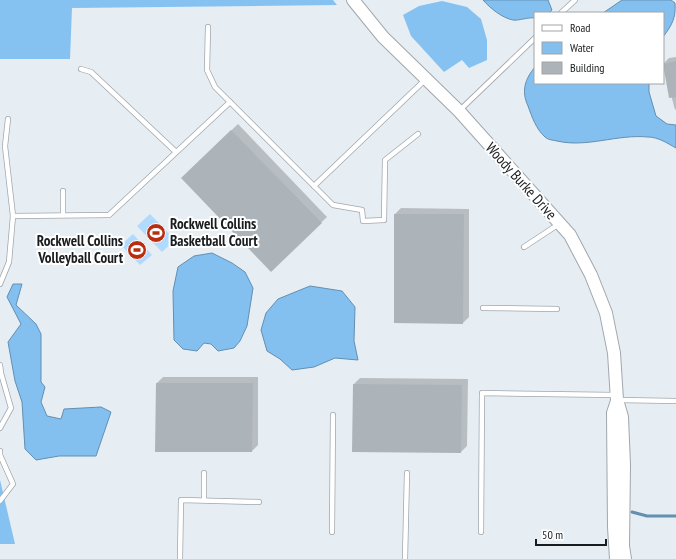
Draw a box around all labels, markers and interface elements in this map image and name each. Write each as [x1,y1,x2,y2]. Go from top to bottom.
legend [534,12,664,84]
text: Road [570,20,590,35]
text: Water [570,40,595,55]
text: Building [570,60,605,75]
street label: Woody Burke Drive [482,138,561,223]
place label: Rockwell Collins Basketball Court [170,214,258,250]
sports icon: Rockwell Collins Basketball Court [145,222,167,244]
place label: Rockwell Collins Volleyball Court [37,231,124,267]
sports icon: Rockwell Collins Volleyball Court [126,239,148,261]
scale bar [536,521,606,547]
text: 50 m [542,527,563,542]

